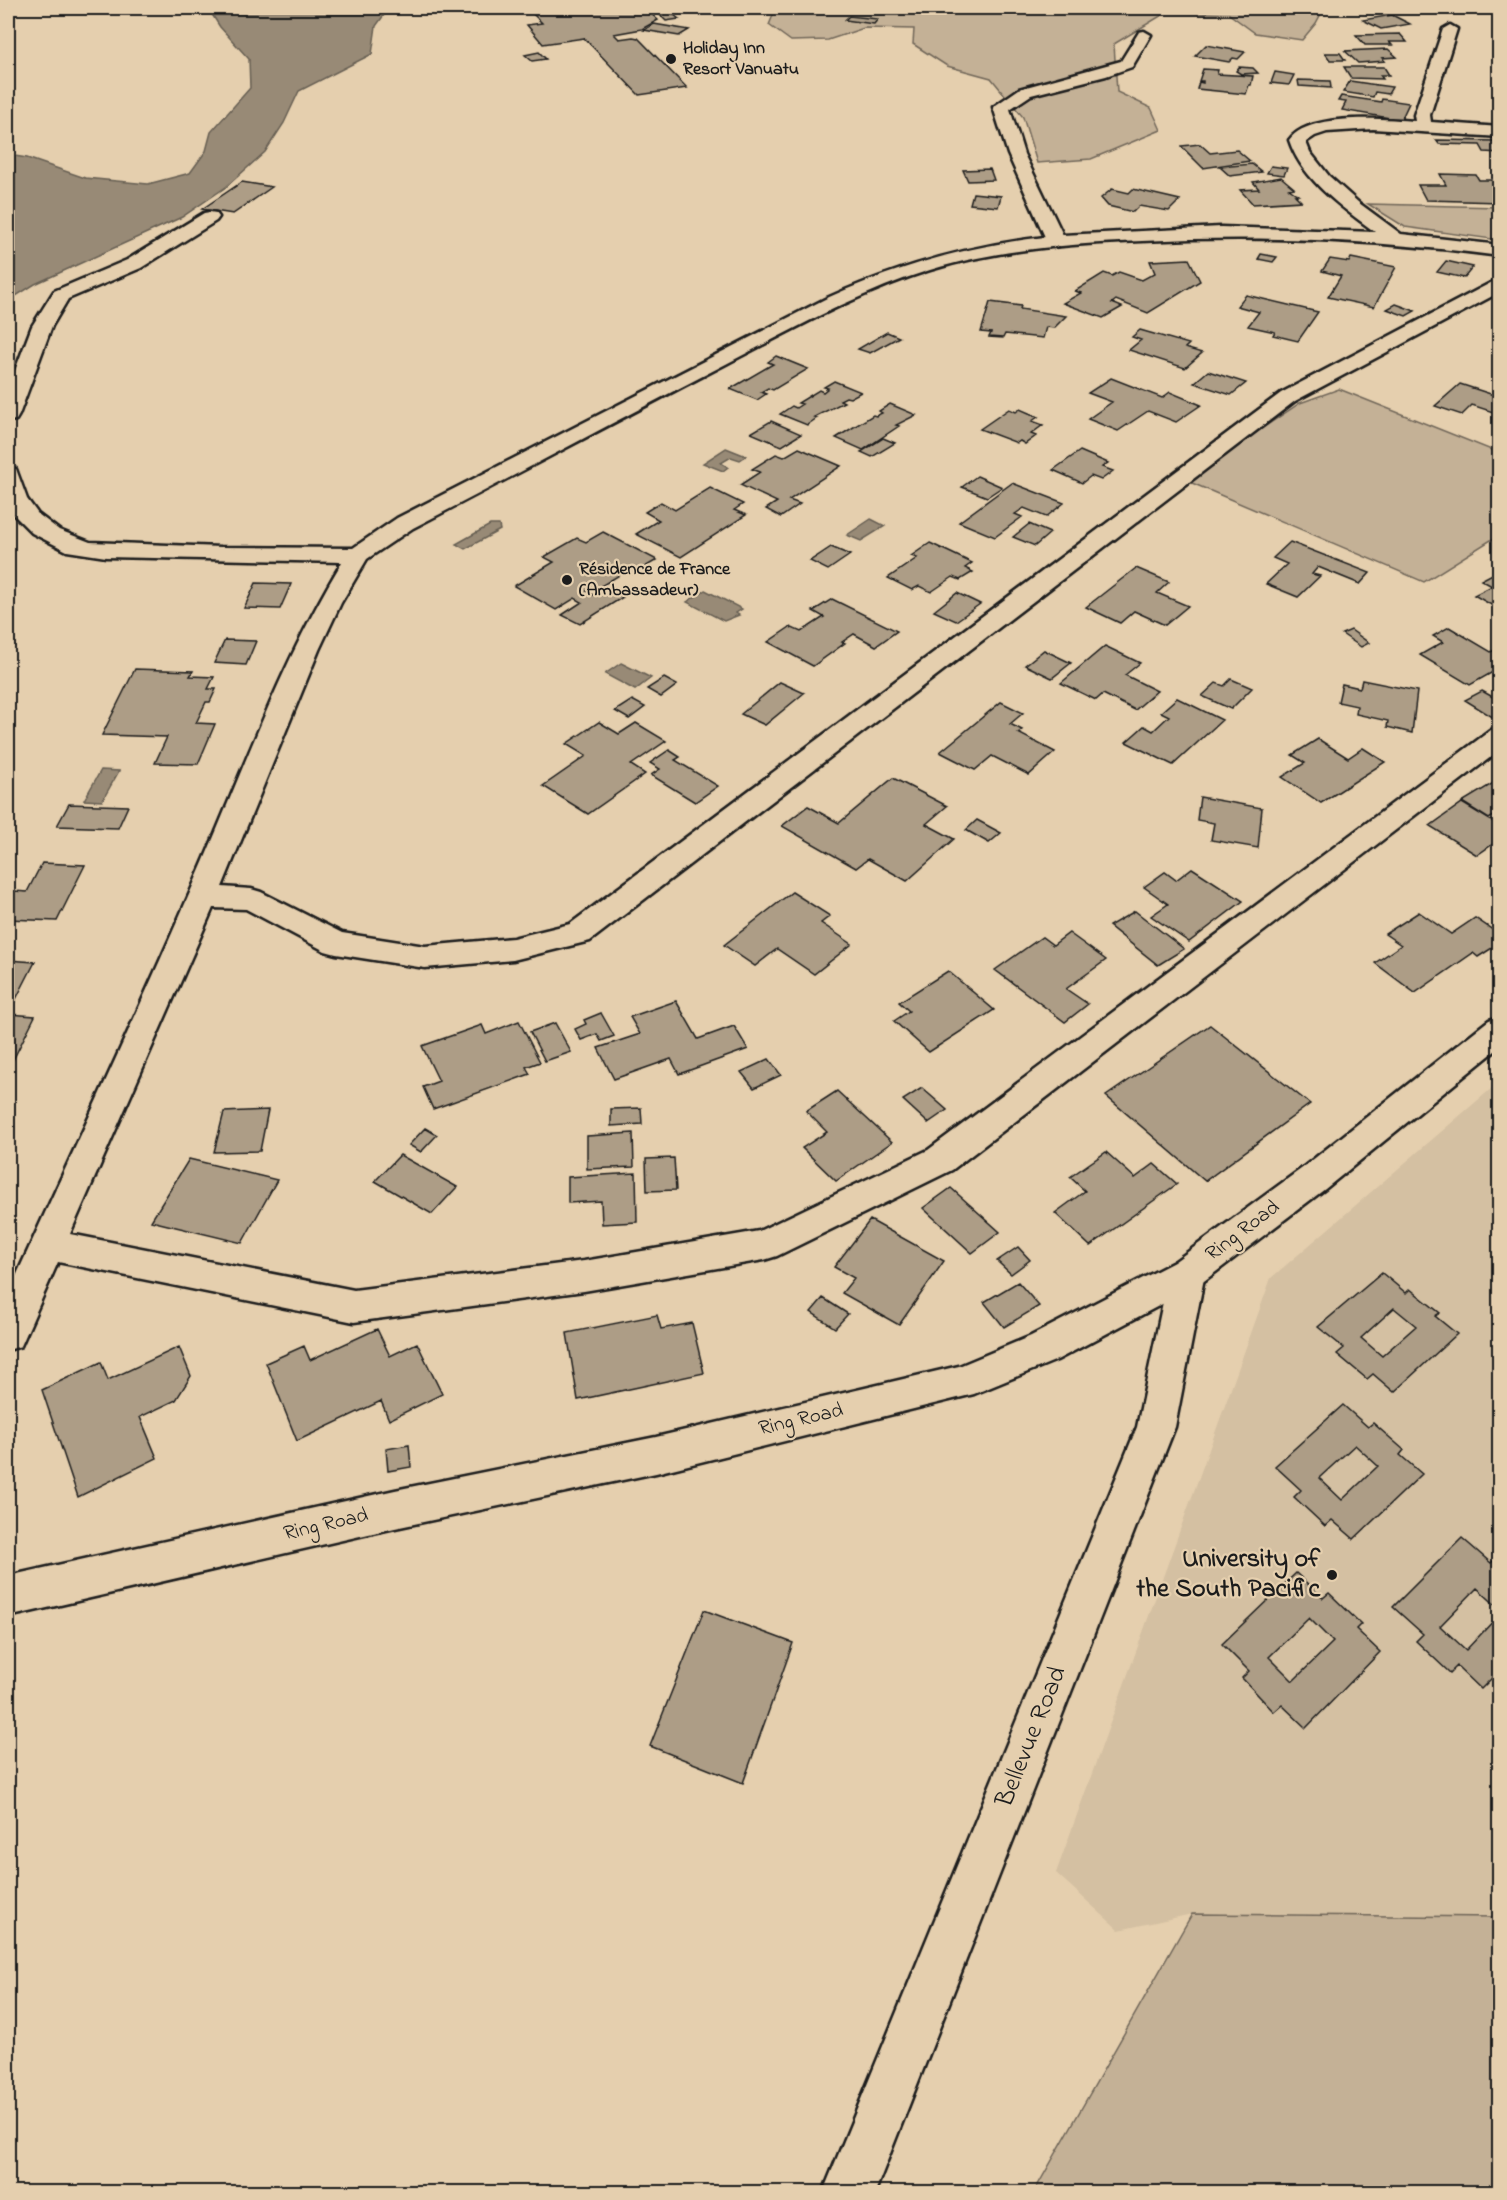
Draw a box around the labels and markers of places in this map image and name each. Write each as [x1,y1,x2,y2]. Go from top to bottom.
place label: Holiday Inn Resort Vanuatu [683,36,799,83]
marker: Holiday Inn Resort Vanuatu [664,52,678,66]
place label: Résidence de France (Ambassadeur) [579,557,731,604]
marker: Résidence de France (Ambassadeur) [560,573,574,587]
place label: University of the South Pacific [1135,1541,1321,1609]
marker: University of the South Pacific [1325,1568,1339,1582]

